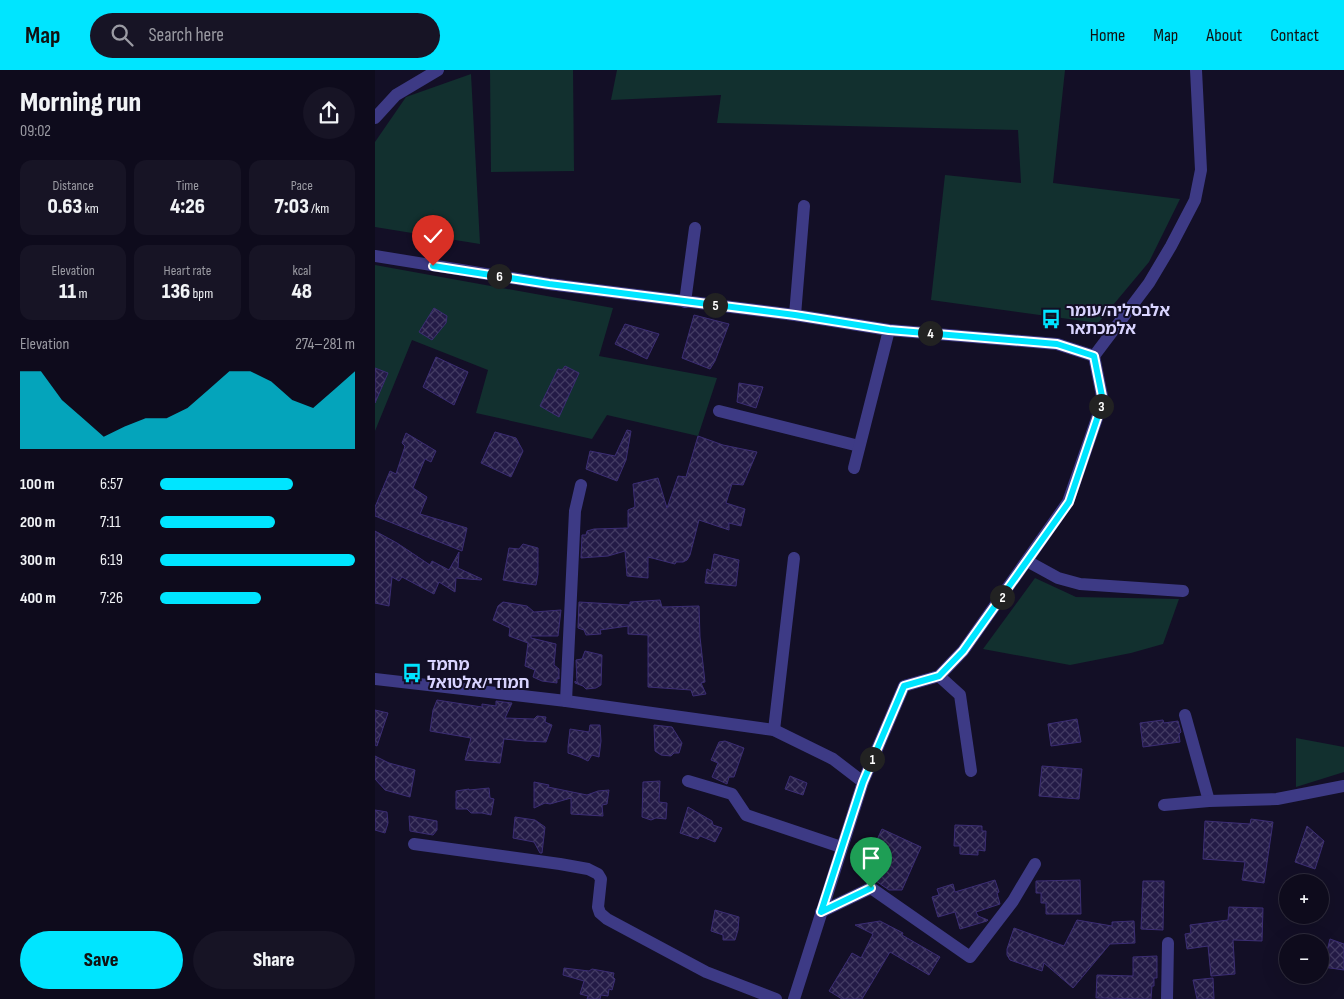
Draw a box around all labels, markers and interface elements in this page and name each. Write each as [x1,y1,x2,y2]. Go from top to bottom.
search box [90,13,440,58]
text: Map [25,21,60,50]
icon: search [108,21,136,49]
text: Search here [148,24,224,47]
text: Home [1090,25,1125,46]
text: Map [1153,25,1178,46]
text: About [1206,25,1242,46]
text: Contact [1270,25,1319,46]
text: Morning run [20,86,141,119]
button: share [303,87,355,139]
text: 09:02 [20,122,51,141]
text: Distance [53,177,94,194]
text: Time [176,177,199,194]
text: Pace [291,177,313,194]
text: 0.63 [48,194,82,219]
text: 4:26 [170,194,205,219]
text: 7:03 [274,194,309,219]
text: km [82,200,99,217]
text: /km [309,200,329,217]
pin [412,215,454,266]
icon: check [419,222,447,250]
text: Elevation [52,262,95,279]
text: Heart rate [164,262,211,279]
text: kcal [293,262,311,279]
pin: 6 [487,264,511,288]
text: 6 [496,268,503,285]
text: 11 [59,279,76,304]
text: 136 [162,279,190,304]
text: 48 [292,279,312,304]
text: m [76,285,87,302]
text: bpm [190,285,213,302]
pin: 5 [703,292,727,318]
text: 5 [712,297,719,314]
place label: אלבסליה/עומר אלמכתאר [1066,302,1170,339]
bus stop icon: אלבסליה/עומר אלמכתאר [1040,308,1062,330]
pin: 4 [917,320,943,346]
text: 4 [927,325,934,342]
text: Elevation [20,335,69,354]
text: 274–281 m [295,335,355,354]
pin: 3 [1089,394,1113,418]
text: 3 [1098,398,1105,415]
text: 100 m [20,475,55,494]
text: 6:57 [100,475,123,494]
text: 200 m [20,513,55,532]
text: 7:11 [100,513,121,532]
text: 300 m [20,551,56,570]
text: 6:19 [100,551,123,570]
pin: 2 [989,584,1015,610]
text: 400 m [20,589,56,608]
text: 7:26 [100,589,123,608]
text: 2 [999,589,1006,606]
place label: מחמד חמודי/אלטואל [427,656,530,693]
bus stop icon: מחמד חמודי/אלטואל [401,662,423,684]
pin: 1 [859,746,885,772]
text: 1 [870,751,875,768]
pin [850,837,892,888]
icon: arrive [857,844,885,872]
map controls [1279,874,1329,984]
button: + [1279,874,1329,924]
button: Save [20,931,183,989]
button: Share [193,931,355,989]
button: − [1279,934,1329,984]

